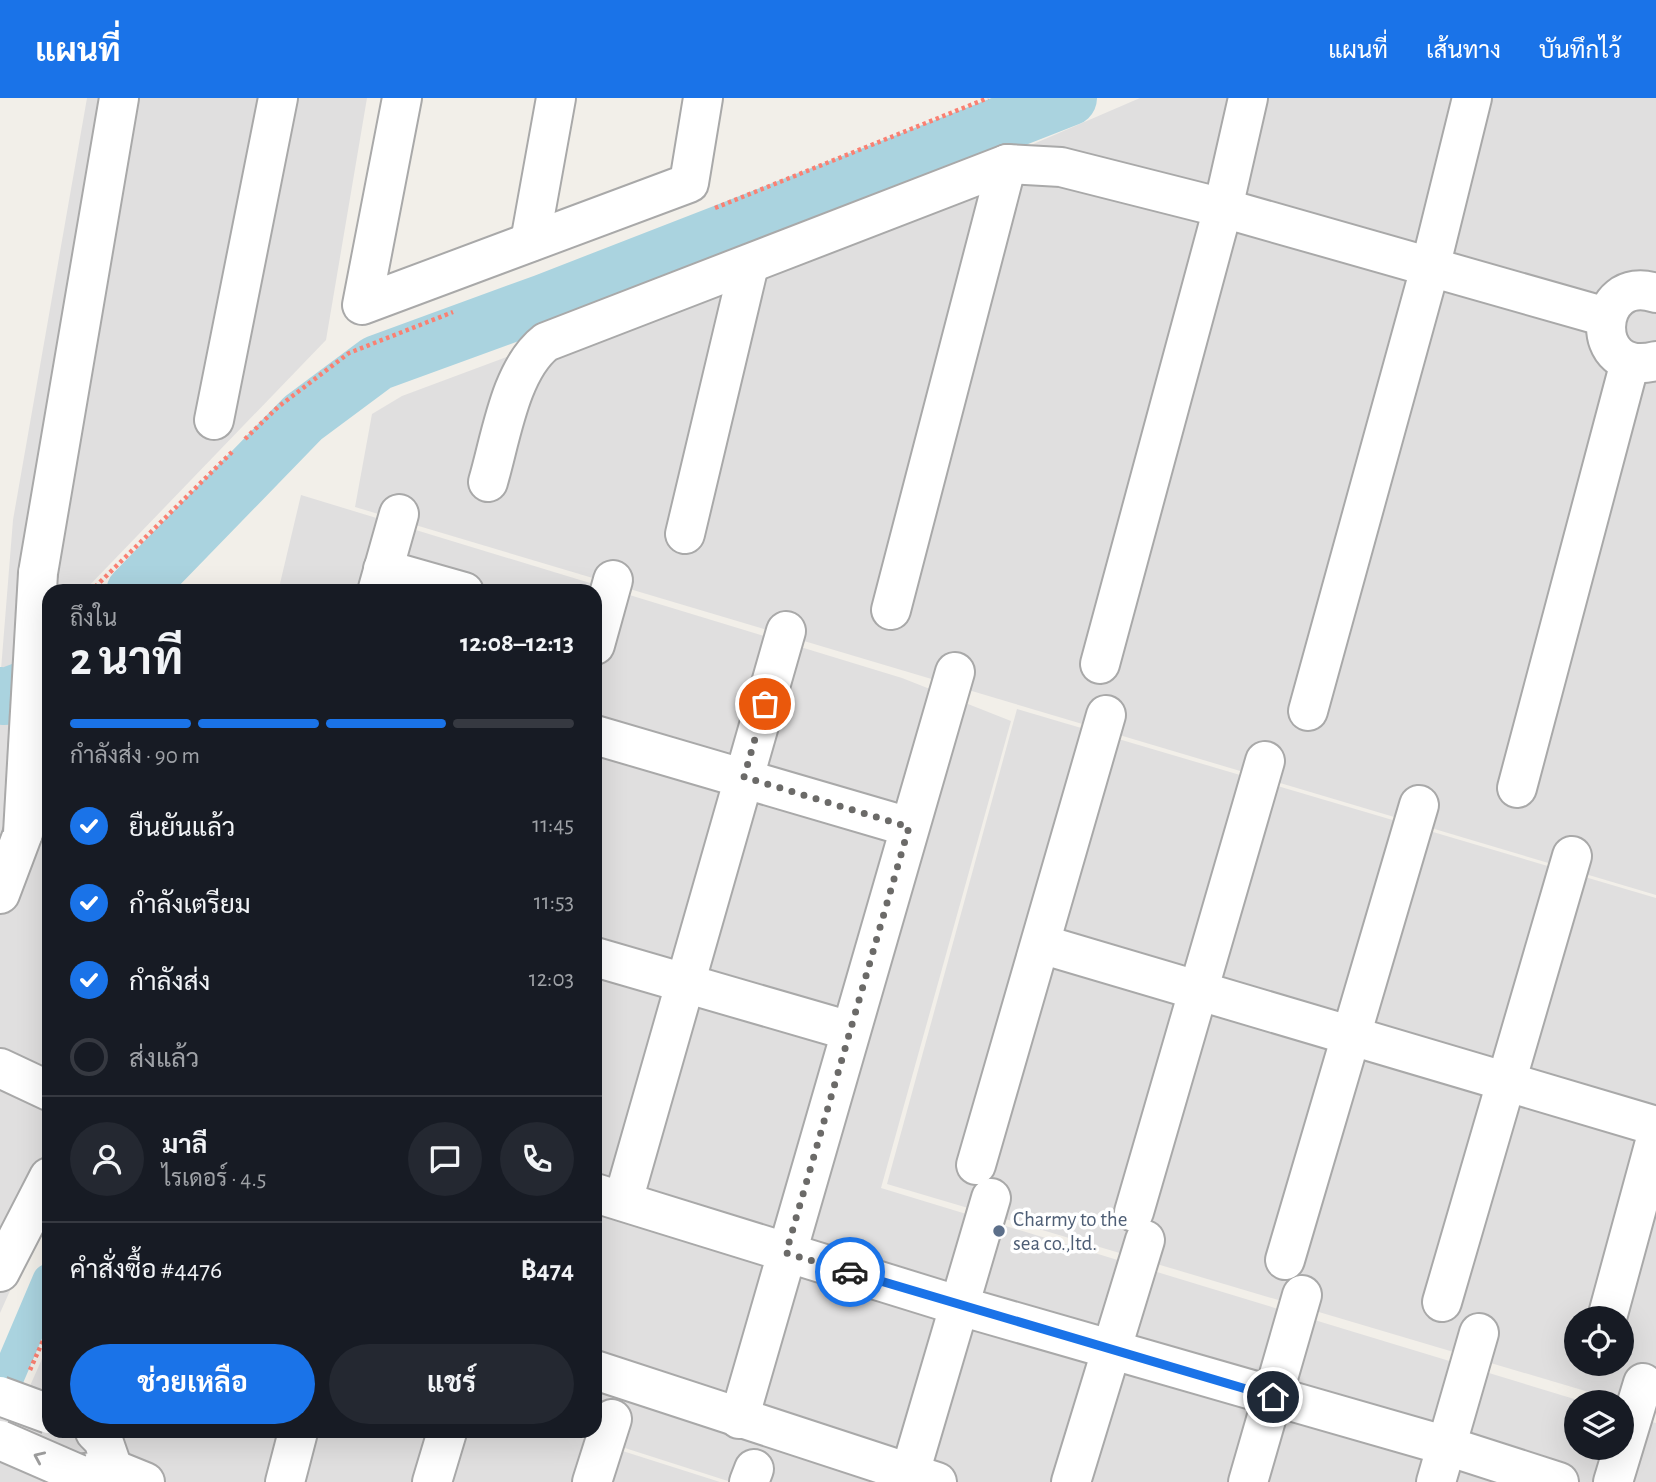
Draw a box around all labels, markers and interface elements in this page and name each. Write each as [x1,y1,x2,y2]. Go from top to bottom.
text: แผนที่ [35,35,121,68]
text: แผนที่ [1328,39,1388,63]
text: เส้นทาง [1426,39,1501,63]
text: บันทึกไว้ [1539,39,1621,63]
text: ถึงใน [70,608,117,631]
text: 12:08–12:13 [460,630,574,656]
text: 2 นาที [70,637,183,683]
pin [735,674,795,734]
icon: bag [746,685,784,723]
text: กำลังส่ง · 90 m [70,745,200,768]
icon: check [70,807,108,845]
text: 11:45 [532,814,574,837]
text: ยืนยันแล้ว [129,815,235,841]
icon: check [70,884,108,922]
text: 11:53 [534,891,574,914]
text: กำลังเตรียม [129,892,251,918]
icon: check [70,961,108,999]
text: 12:03 [529,968,574,991]
text: กำลังส่ง [129,969,210,995]
text: ส่งแล้ว [129,1046,199,1072]
button: person [70,1122,144,1196]
button: chat [408,1122,482,1196]
button: phone [500,1122,574,1196]
text: มาลี [162,1132,207,1158]
text: ไรเดอร์ · 4.5 [162,1168,266,1191]
place label: Charmy to the sea co.,ltd. [1013,1209,1127,1254]
marker: Charmy to the sea co.,ltd. [991,1223,1007,1239]
courier [815,1237,885,1307]
icon: car [831,1253,869,1291]
text: คำสั่งซื้อ #4476 [70,1257,222,1283]
text: ฿474 [521,1257,574,1283]
map controls [1564,1306,1634,1460]
button: locate [1564,1306,1634,1376]
button: ช่วยเหลือ [70,1344,315,1424]
button: แชร์ [329,1344,574,1424]
pin [1243,1367,1303,1427]
icon: home [1254,1378,1292,1416]
button: layers [1564,1390,1634,1460]
one-way arrow [34,1451,46,1465]

